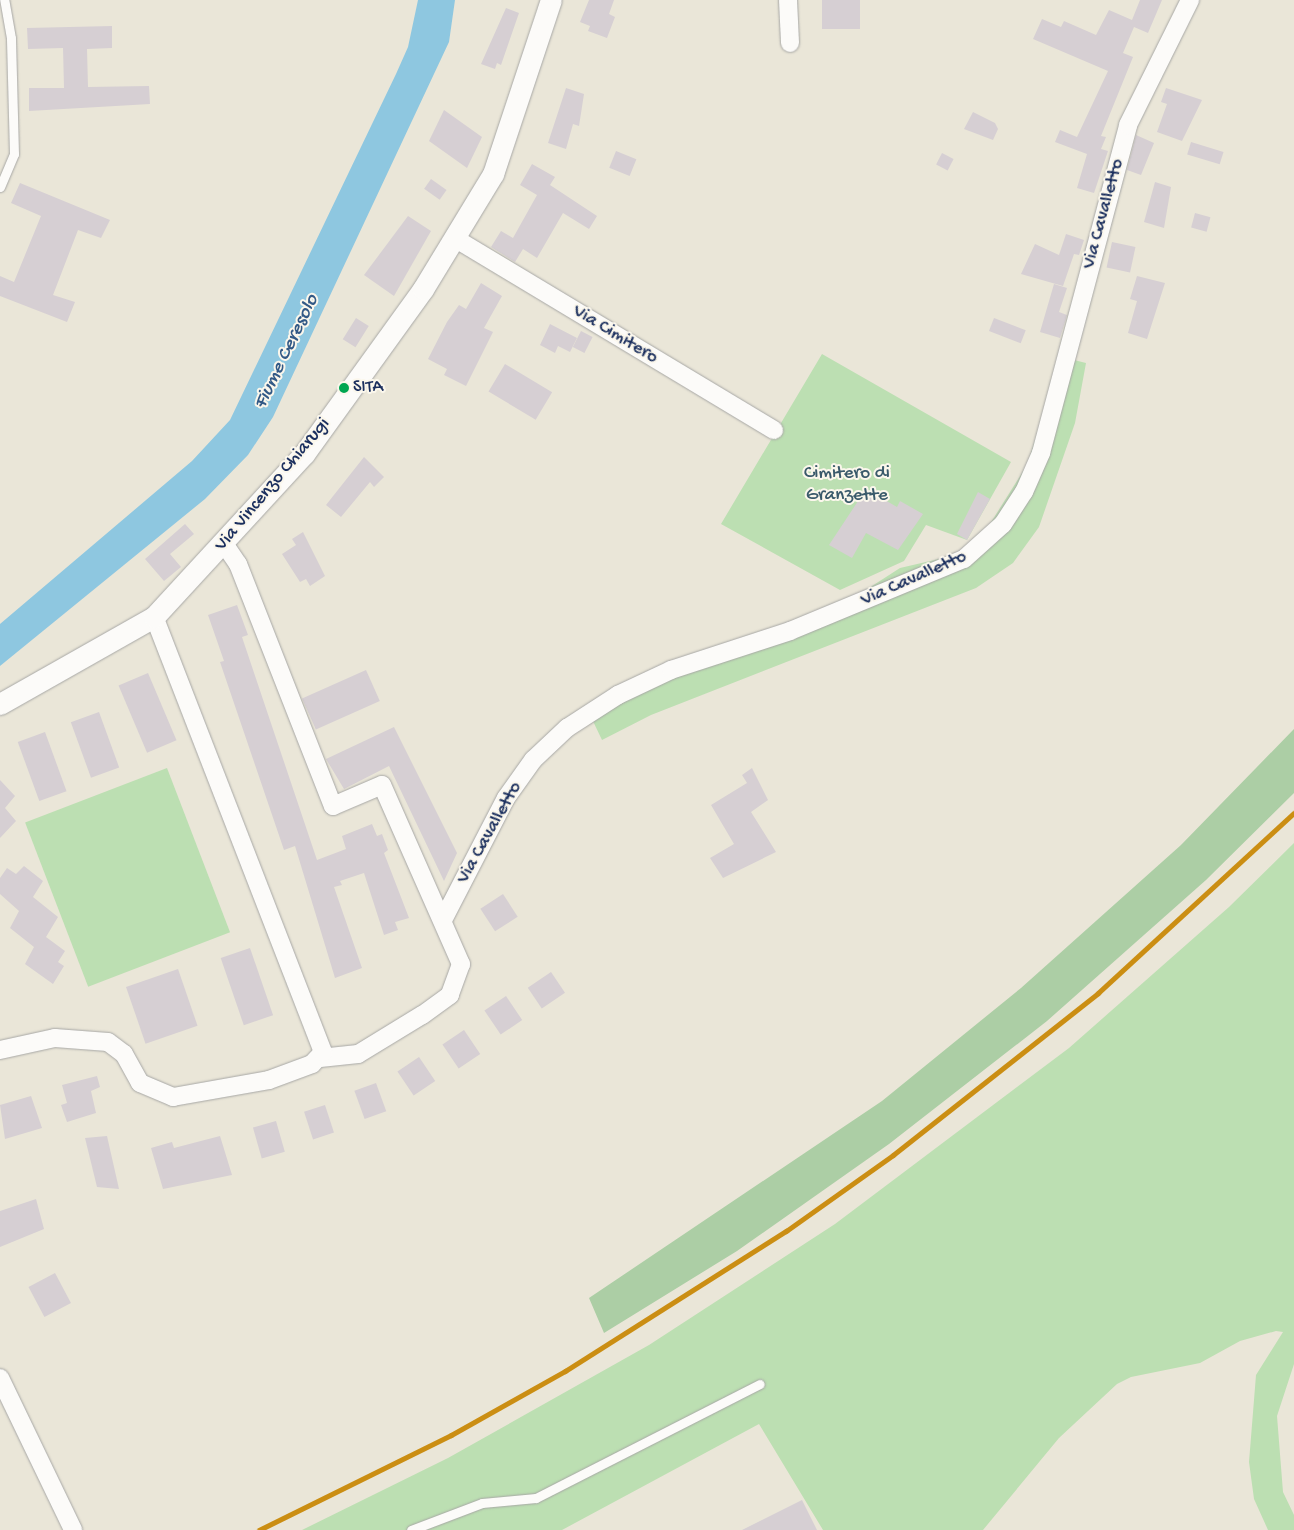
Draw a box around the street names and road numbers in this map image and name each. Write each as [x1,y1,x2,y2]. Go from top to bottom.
street label: Via Cavalletto [1078,156,1130,272]
street label: Via Cimitero [568,301,662,369]
street label: Via Vincenzo Chiarugi [211,414,335,556]
street label: Via Cavalletto [858,546,970,612]
street label: Via Cavalletto [453,778,527,888]

